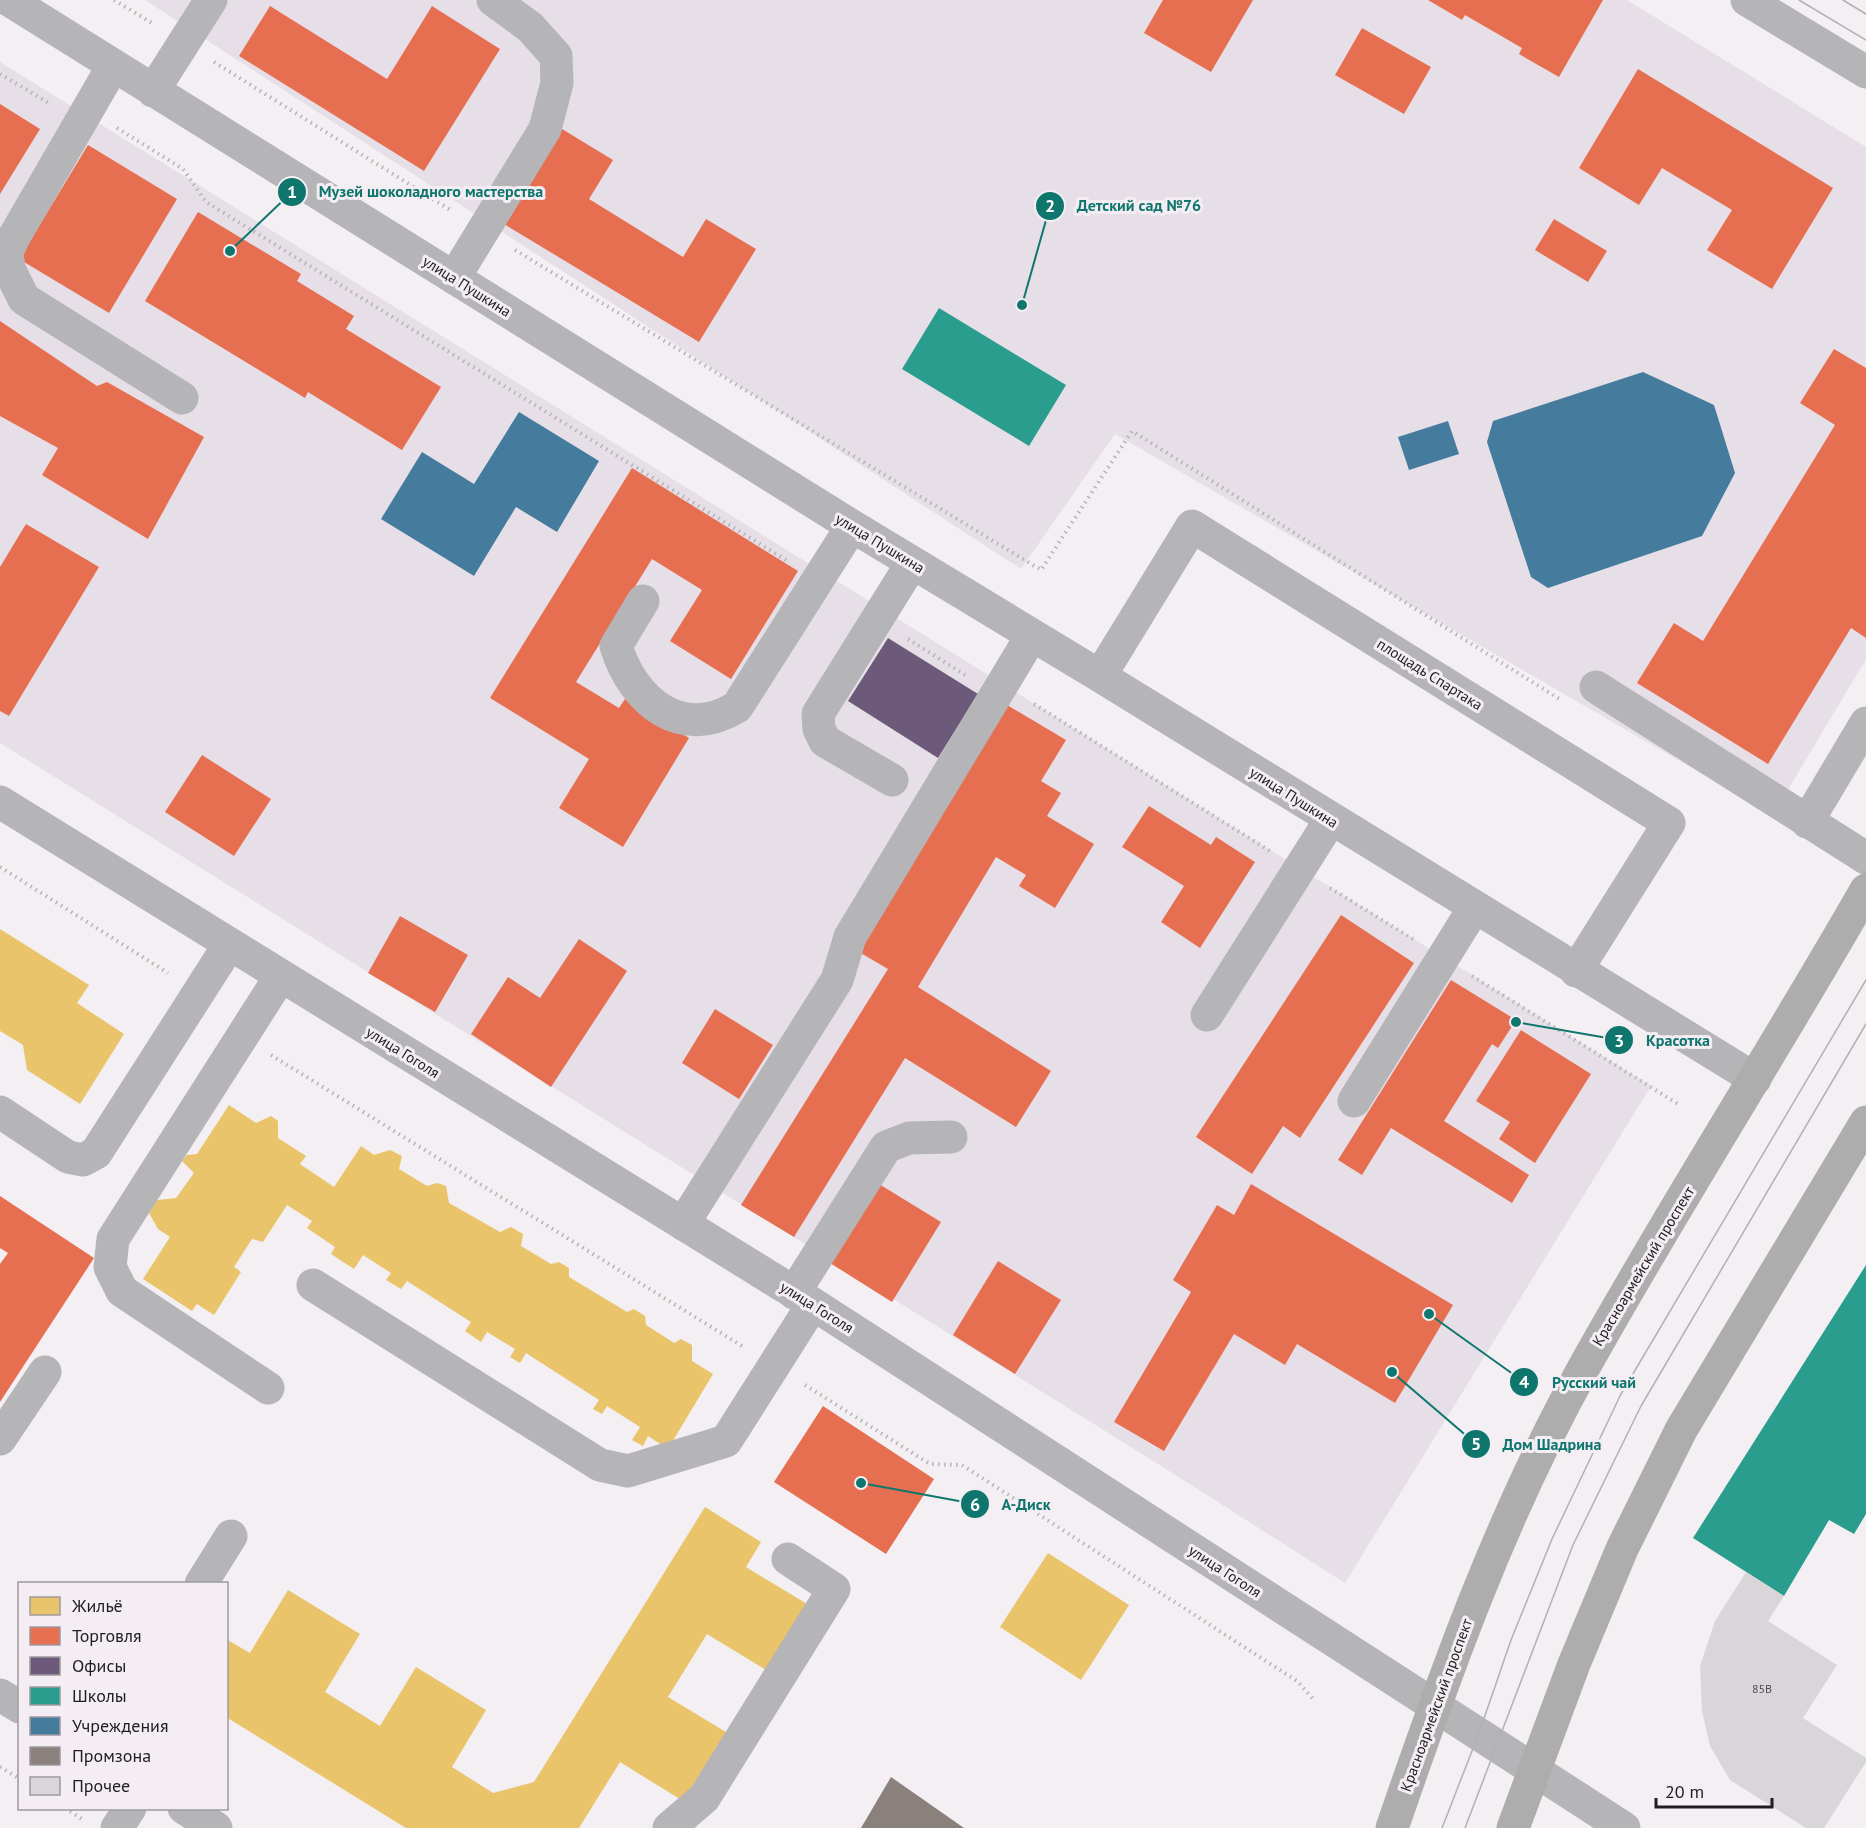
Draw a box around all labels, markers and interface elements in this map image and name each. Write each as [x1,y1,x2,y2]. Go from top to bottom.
callout: Музей шоколадного мастерства [277,175,555,209]
text: 1 [287,180,297,203]
text: Музей шоколадного мастерства [319,181,543,201]
callout: Детский сад №76 [1035,189,1213,223]
text: 2 [1045,194,1055,217]
text: Детский сад №76 [1077,195,1201,215]
street label: улица Пушкина [419,251,515,321]
street label: улица Пушкина [832,509,928,577]
street label: площадь Спартака [1374,634,1486,714]
street label: улица Пушкина [1246,762,1342,832]
street label: улица Гоголя [363,1022,443,1082]
callout: Красотка [1604,1023,1723,1057]
text: 3 [1614,1029,1624,1052]
text: Красотка [1646,1030,1710,1050]
street label: Красноармейский проспект [1588,1183,1698,1349]
street label: улица Гоголя [777,1277,857,1337]
callout: Русский чай [1509,1365,1648,1399]
text: 4 [1519,1370,1529,1393]
text: Русский чай [1552,1372,1636,1392]
callout: Дом Шадрина [1461,1427,1614,1461]
text: 5 [1471,1432,1481,1455]
text: Дом Шадрина [1503,1434,1601,1454]
callout: А-Диск [960,1487,1063,1521]
text: 6 [970,1493,980,1516]
text: А-Диск [1002,1494,1051,1514]
street label: улица Гоголя [1185,1540,1265,1602]
legend [18,1582,228,1810]
text: Жильё [71,1594,123,1617]
street label: Красноармейский проспект [1396,1616,1476,1794]
text: Торговля [72,1624,142,1647]
text: Офисы [72,1654,126,1677]
house number: 85В [1752,1681,1772,1696]
text: Школы [72,1684,127,1707]
text: Учреждения [72,1714,169,1737]
text: Промзона [72,1744,151,1767]
scale bar [1656,1771,1772,1809]
text: Прочее [72,1774,130,1797]
text: 20 m [1665,1780,1704,1803]

